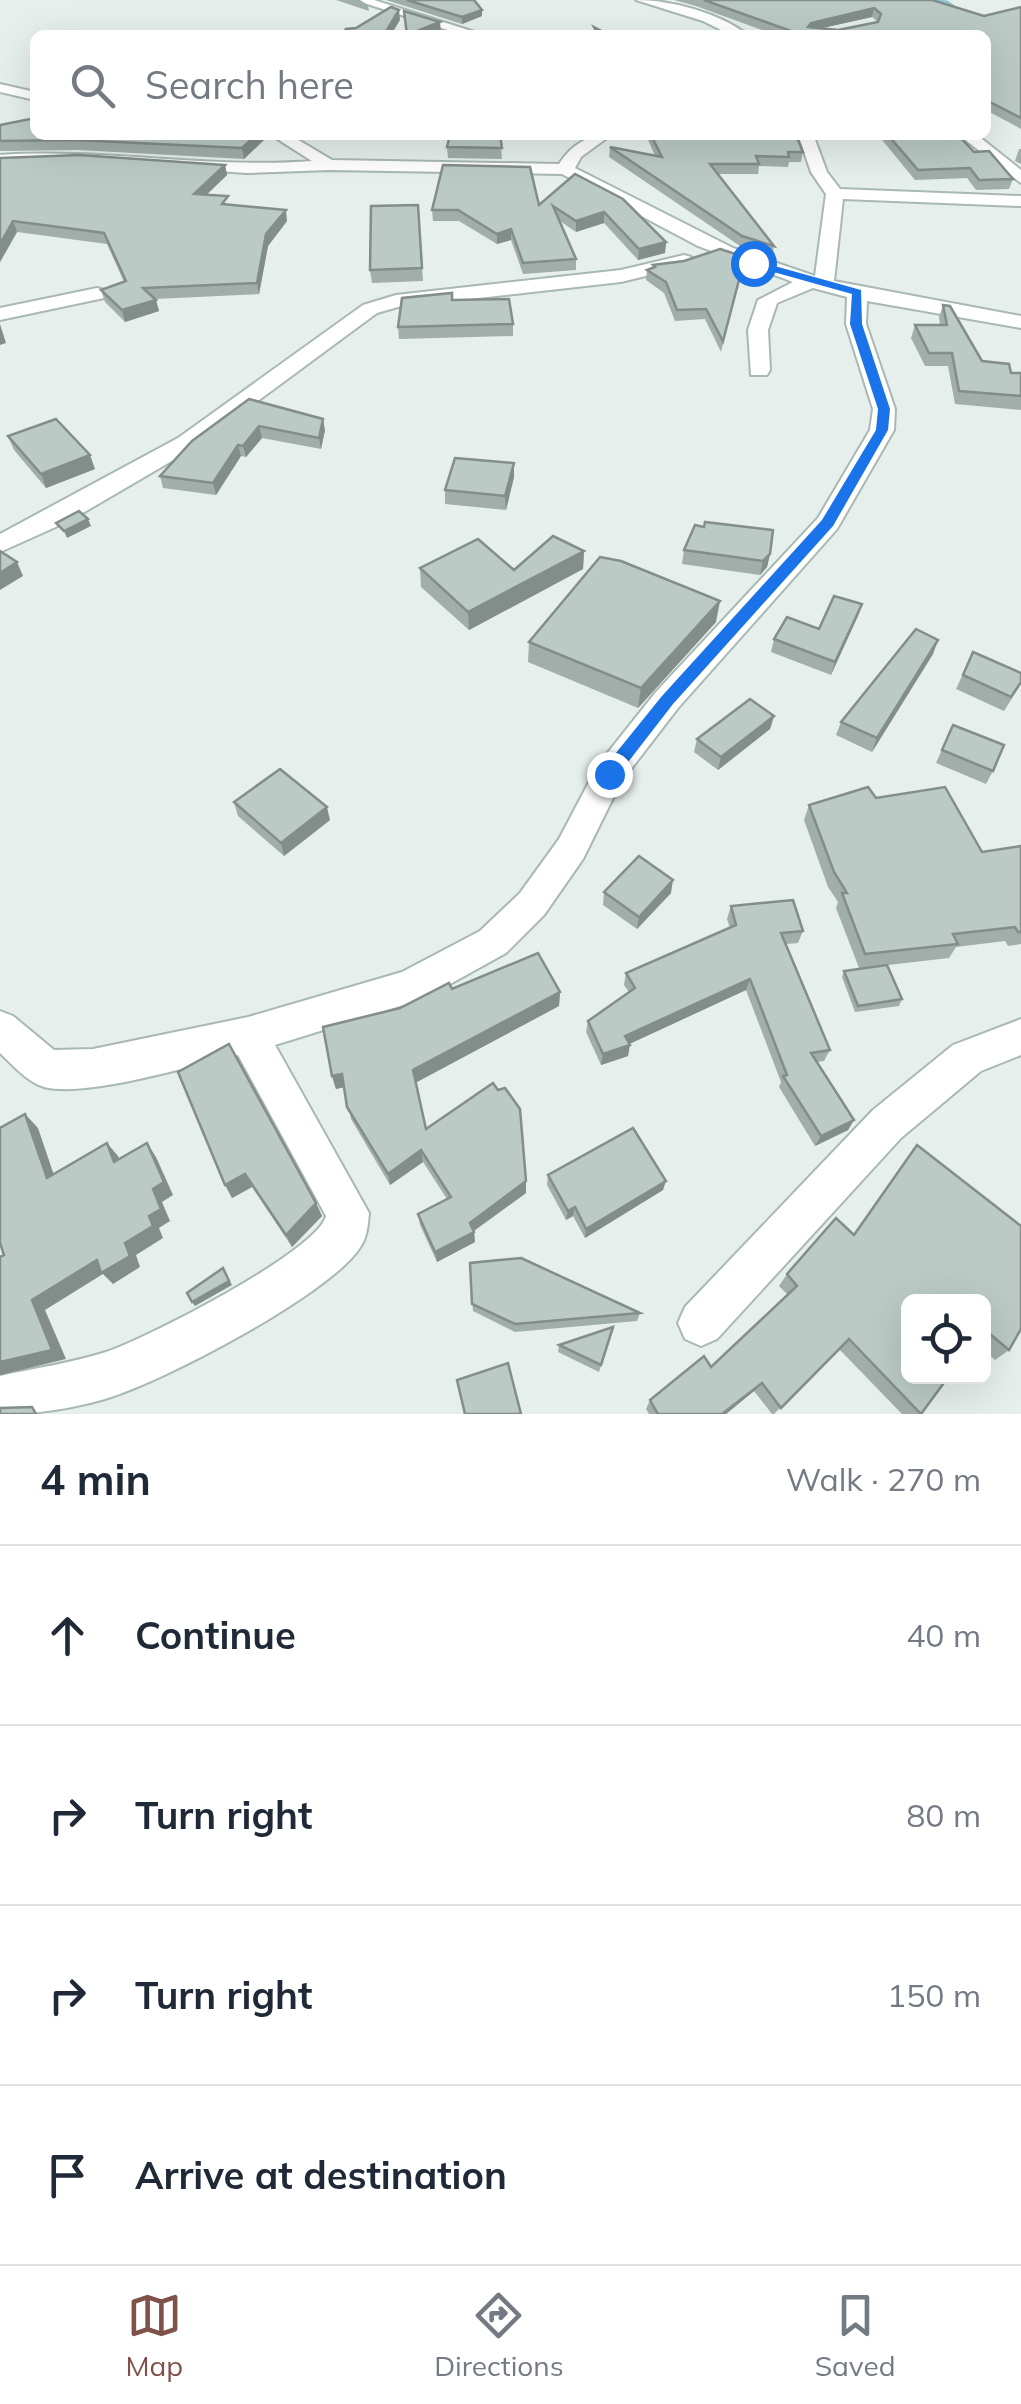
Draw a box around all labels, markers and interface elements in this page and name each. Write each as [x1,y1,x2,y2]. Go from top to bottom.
search box [30,30,991,140]
icon: search [65,58,120,113]
text: Search here [145,61,354,109]
route start [731,241,777,287]
route end [587,752,633,798]
map controls [901,1294,991,1384]
button: locate [901,1294,991,1384]
text: 4 min [40,1453,151,1506]
text: Walk · 270 m [786,1459,981,1499]
icon: ahead [40,1608,95,1663]
text: Continue [135,1611,296,1659]
text: 40 m [906,1615,981,1655]
icon: right [40,1788,95,1843]
text: Turn right [135,1791,312,1839]
text: 80 m [906,1795,981,1835]
icon: right [40,1968,95,2023]
text: Turn right [135,1971,312,2019]
text: 150 m [887,1975,981,2015]
icon: arrive [40,2148,95,2203]
text: Arrive at destination [135,2151,507,2199]
tab: Map [126,2288,183,2383]
tab: Directions [434,2288,564,2383]
tab: Saved [815,2288,895,2383]

